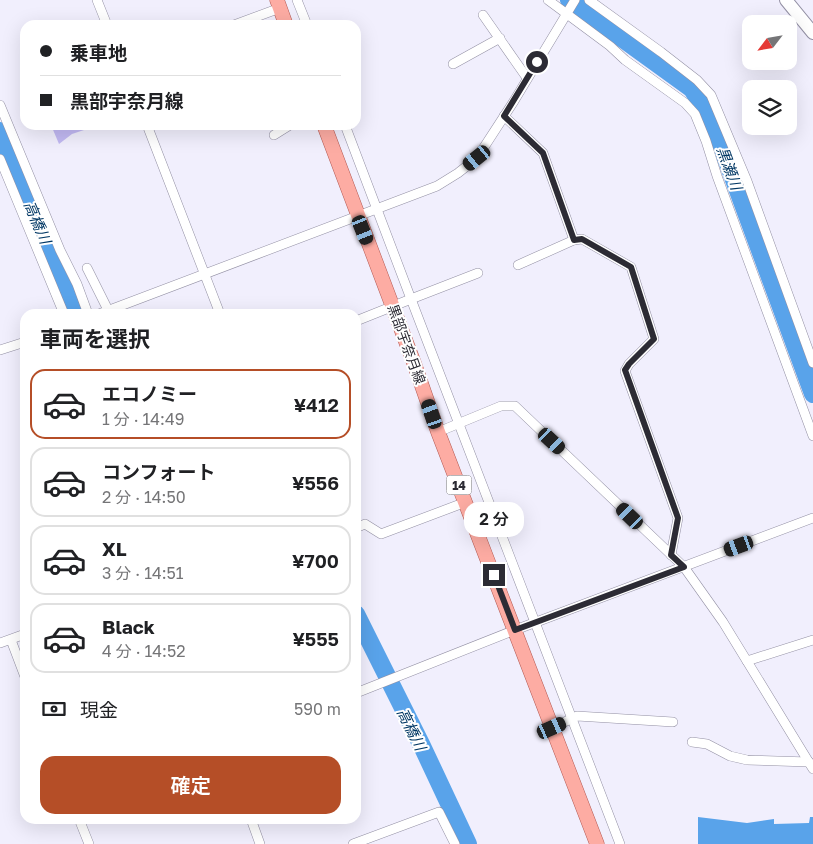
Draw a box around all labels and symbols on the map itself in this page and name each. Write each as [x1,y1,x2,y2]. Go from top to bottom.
north arrow [742,15,798,70]
route start [526,51,548,73]
car [460,143,493,173]
water label: 黒瀬川 [714,144,747,194]
water label: 高橋川 [21,198,56,248]
car [350,213,375,247]
street label: 黒部宇奈月線 [385,302,429,386]
car [420,397,443,431]
car [535,425,568,457]
road number: 14 [446,476,472,494]
car [613,500,646,532]
callout: 2 分 [464,502,524,538]
car [722,534,755,558]
route end [483,564,505,586]
water label: 高橋川 [394,705,431,755]
car [535,715,568,741]

